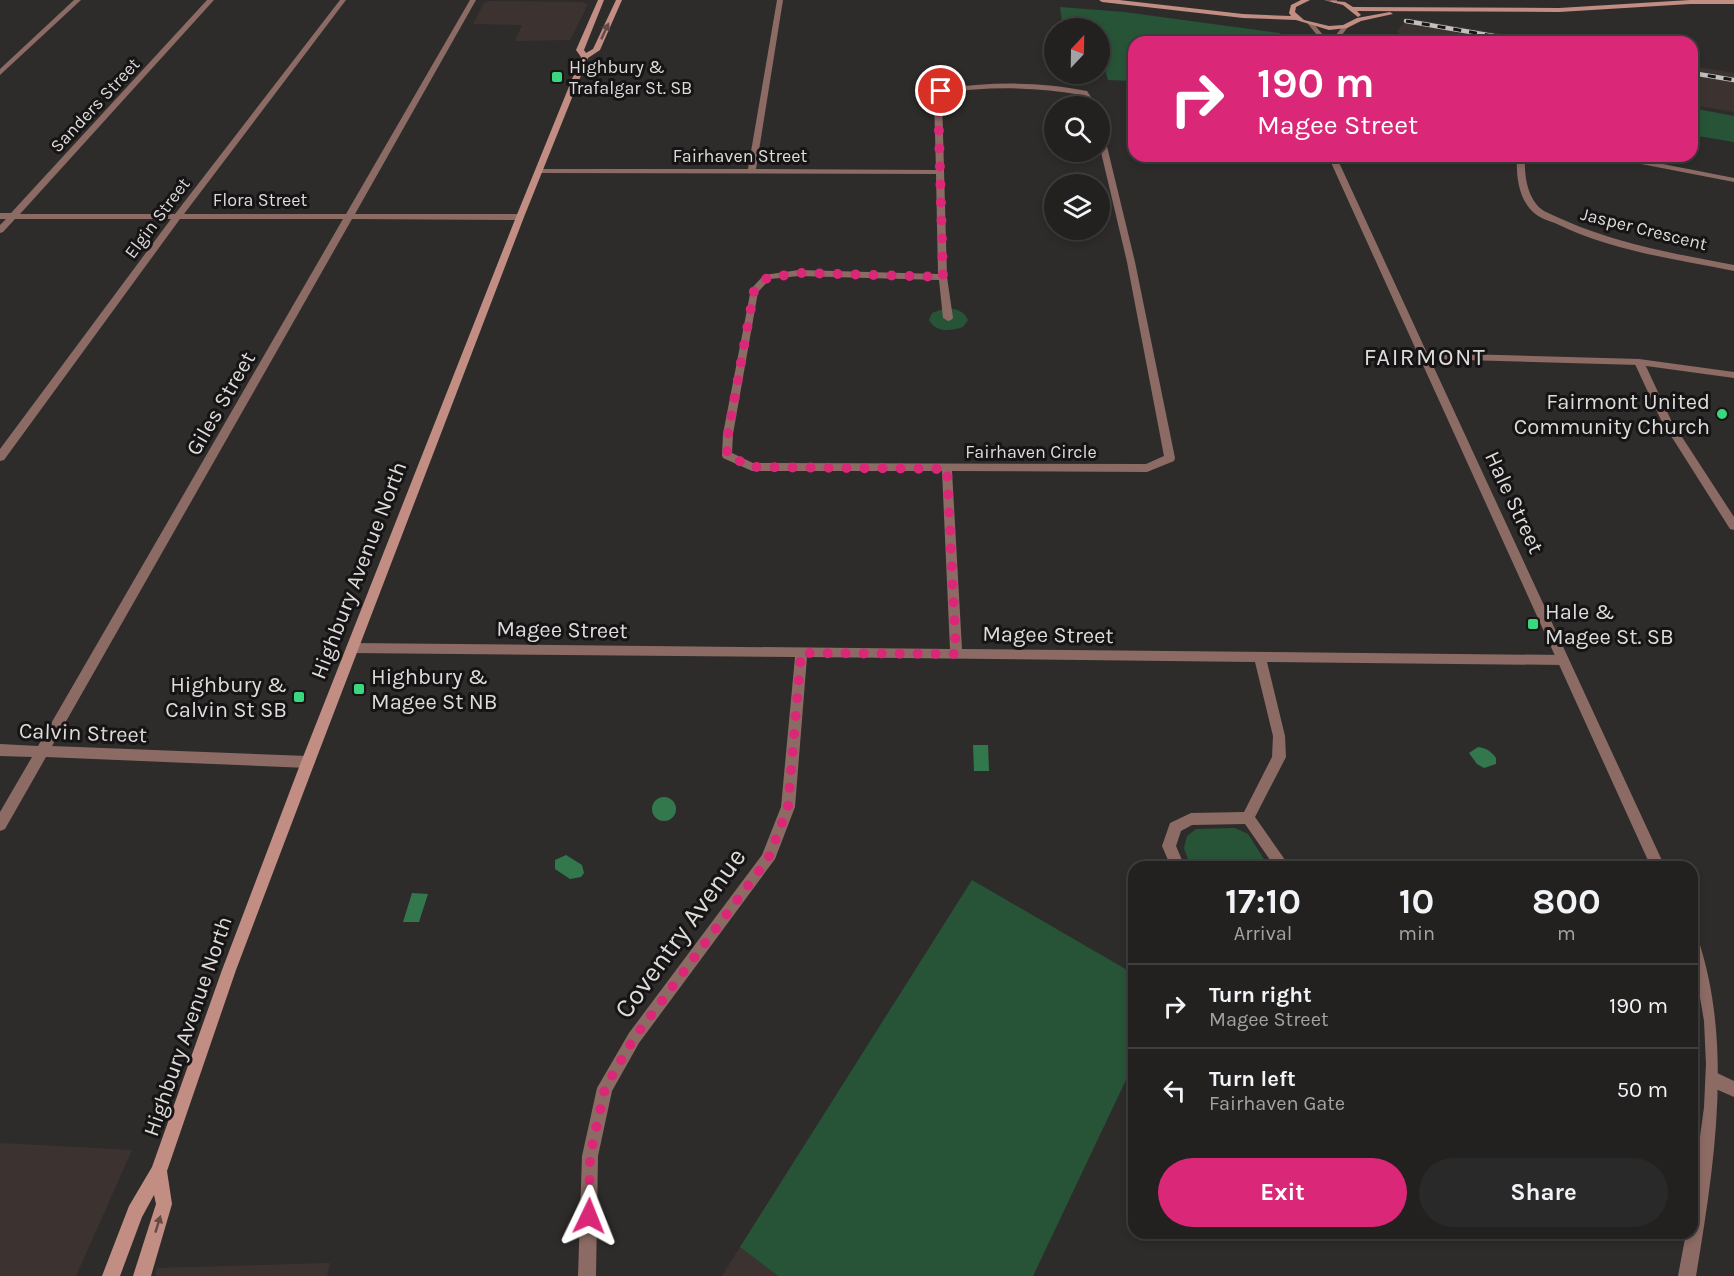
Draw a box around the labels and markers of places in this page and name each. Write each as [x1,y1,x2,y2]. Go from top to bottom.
place label: Highbury & Trafalgar St. SB [569,56,692,99]
pin [915,65,966,116]
marker: Highbury & Trafalgar St. SB [550,70,564,84]
place label: Fairmont United Community Church [1514,389,1710,440]
marker: Fairmont United Community Church [1715,407,1729,421]
place label: Hale & Magee St. SB [1545,599,1674,650]
marker: Hale & Magee St. SB [1526,617,1540,631]
place label: Highbury & Magee St NB [371,664,498,715]
place label: Highbury & Calvin St SB [165,672,287,723]
marker: Highbury & Magee St NB [352,682,366,696]
marker: Highbury & Calvin St SB [292,690,306,704]

